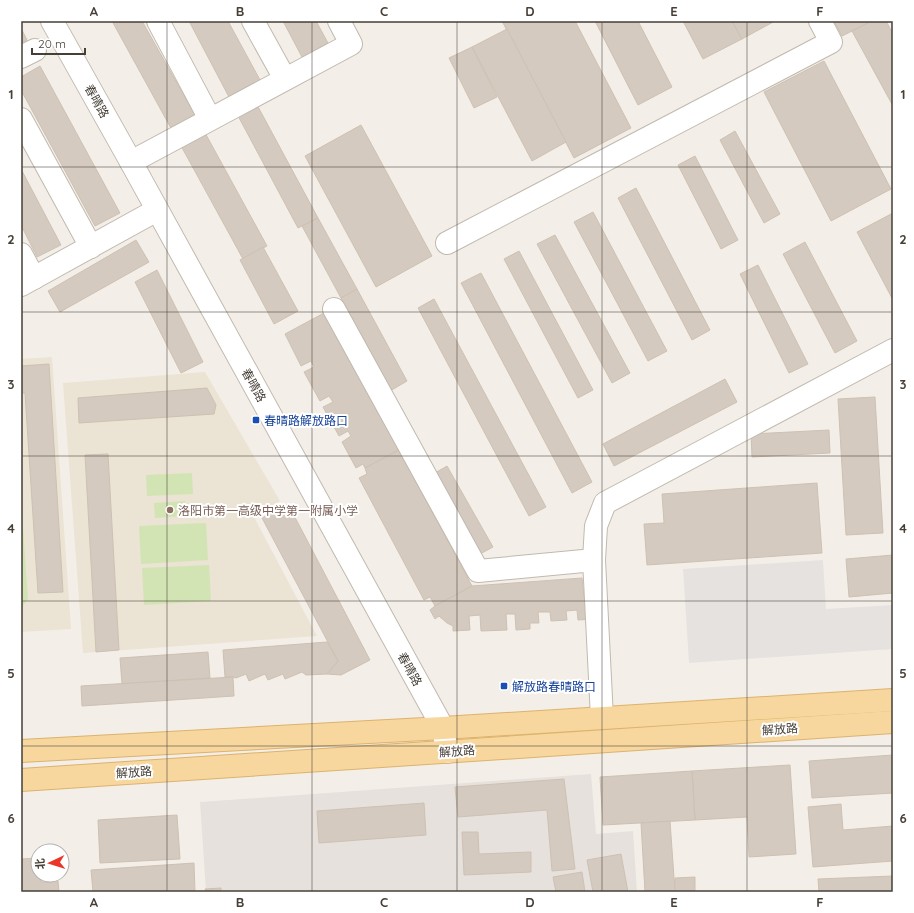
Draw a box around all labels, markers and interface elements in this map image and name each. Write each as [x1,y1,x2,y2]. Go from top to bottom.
text: A [90,3,99,19]
text: B [236,3,244,19]
text: C [380,3,388,19]
text: D [525,3,535,19]
text: E [670,3,678,19]
text: F [816,3,824,19]
scale bar [32,30,85,56]
text: 20 m [38,36,66,51]
street label: 春晴路 [82,82,112,120]
text: 1 [8,86,14,102]
text: 1 [900,86,906,102]
text: 2 [7,231,15,247]
text: 2 [899,231,907,247]
street label: 春晴路 [239,366,269,404]
text: 3 [8,376,15,392]
text: 3 [900,376,907,392]
place label: 春晴路解放路口 [264,413,348,428]
marker: 春晴路解放路口 [251,415,261,425]
place label: 洛阳市第一高级中学第一附属小学 [178,503,358,518]
marker: 洛阳市第一高级中学第一附属小学 [165,505,175,515]
text: 4 [7,520,15,536]
text: 4 [899,520,907,536]
street label: 春晴路 [395,650,425,688]
text: 5 [7,665,15,681]
text: 5 [899,665,907,681]
place label: 解放路春晴路口 [512,679,596,694]
marker: 解放路春晴路口 [499,681,509,691]
street label: 解放路 [762,720,798,738]
street label: 解放路 [439,742,475,760]
street label: 解放路 [116,763,152,781]
text: 6 [7,810,15,826]
text: 6 [899,810,907,826]
north arrow [30,843,70,883]
text: 北 [33,858,47,870]
text: A [90,894,99,910]
text: B [236,894,244,910]
text: C [380,894,388,910]
text: D [525,894,535,910]
text: E [670,894,678,910]
text: F [816,894,824,910]

